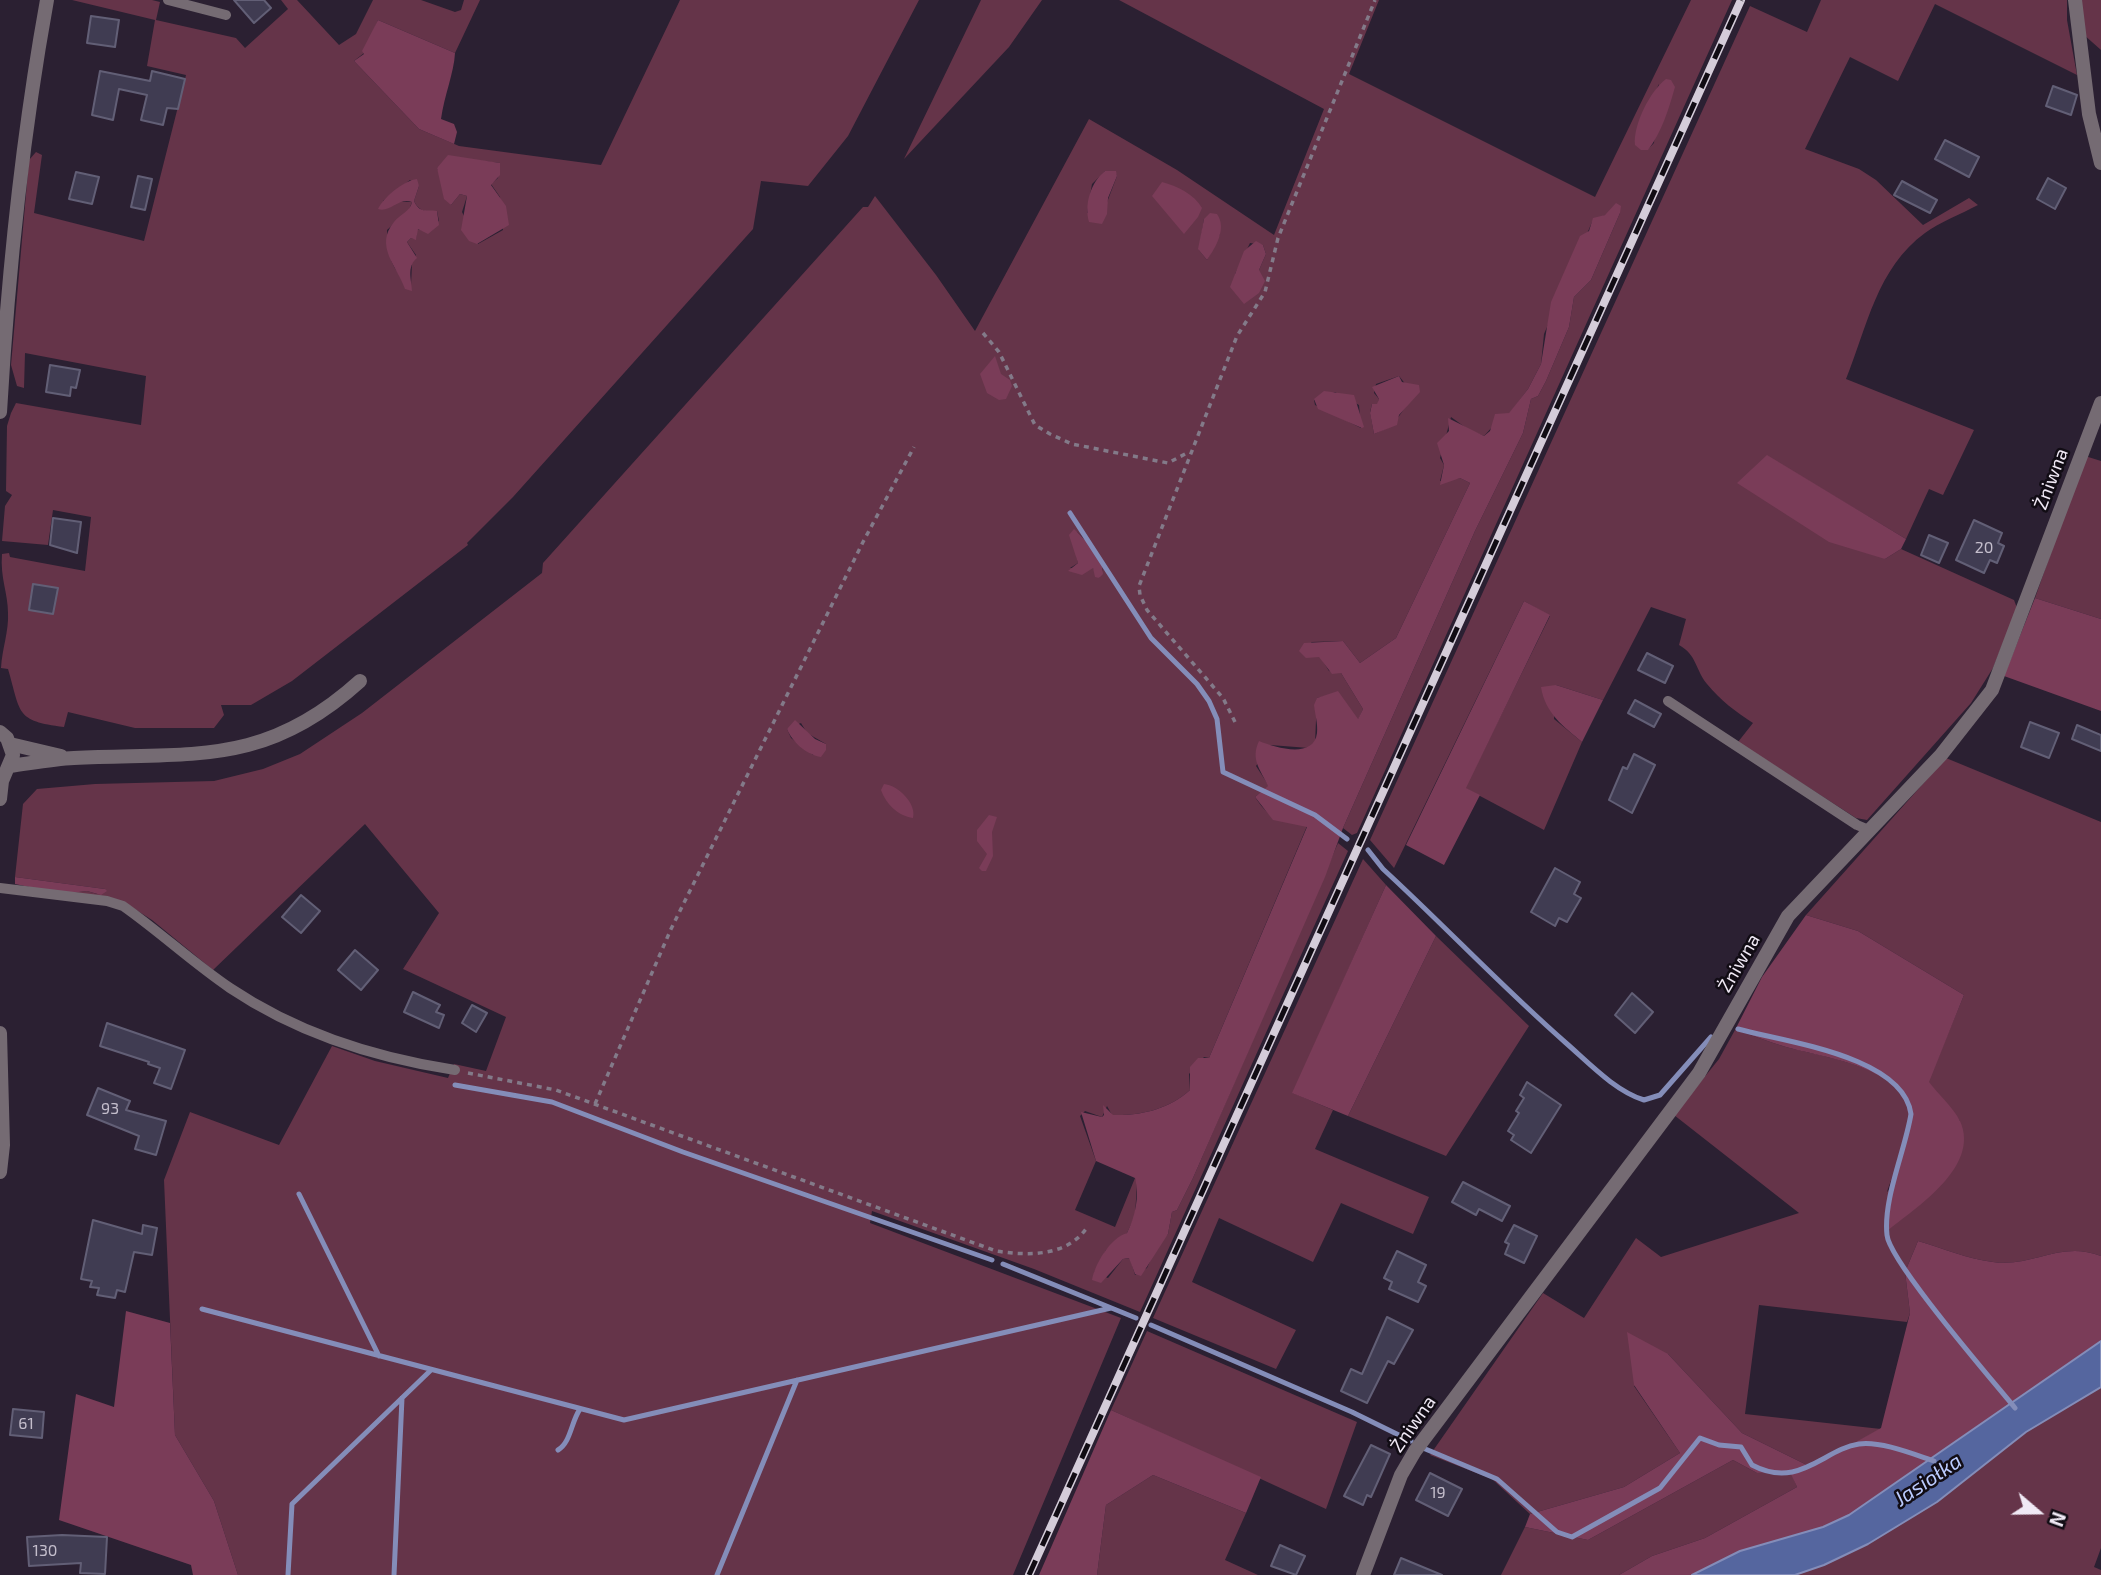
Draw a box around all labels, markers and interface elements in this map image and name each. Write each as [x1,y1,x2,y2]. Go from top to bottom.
street label: Żniwna [2029,445,2073,513]
house number: 20 [1975,538,1993,558]
street label: Żniwna [1713,930,1765,996]
house number: 93 [101,1099,119,1119]
street label: Żniwna [1385,1391,1441,1457]
house number: 61 [18,1414,34,1434]
water label: Jasiołka [1889,1448,1967,1512]
north arrow [2003,1477,2073,1547]
house number: 19 [1430,1483,1446,1503]
text: N [2045,1509,2071,1530]
house number: 130 [33,1541,57,1561]

